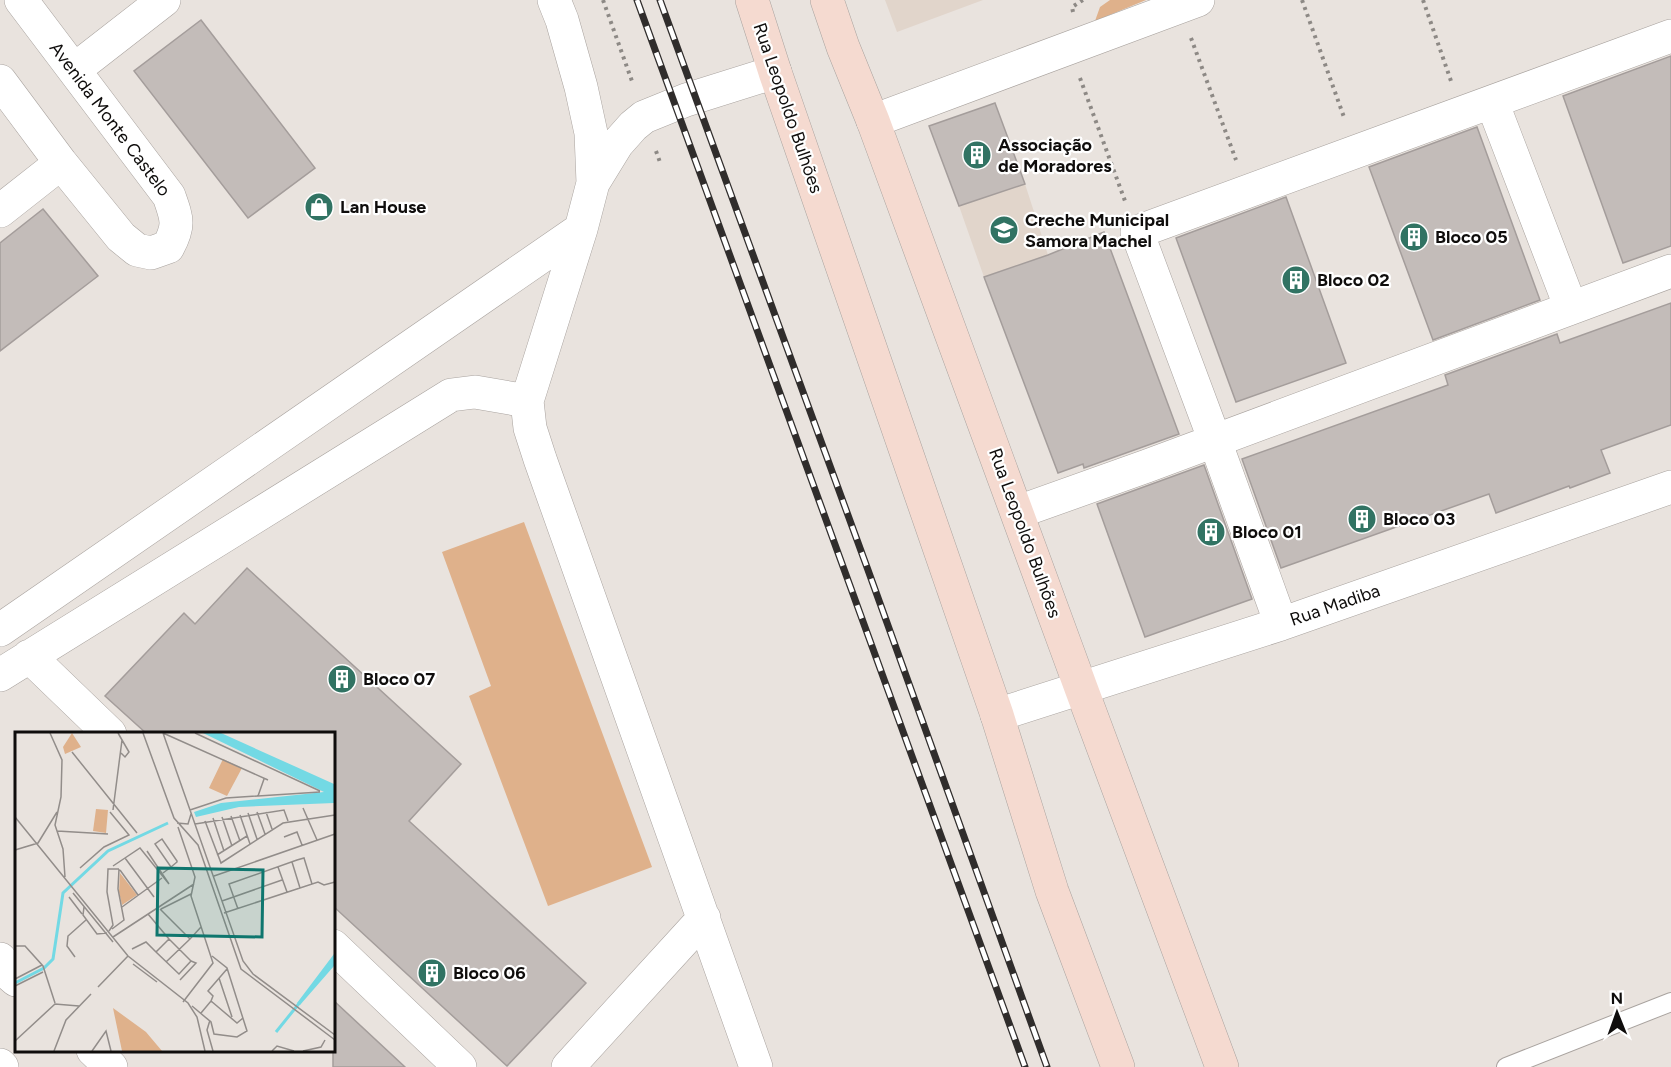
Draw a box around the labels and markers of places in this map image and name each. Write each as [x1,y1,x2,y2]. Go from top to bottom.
place label: Associação de Moradores [998,134,1112,177]
building icon: Associação de Moradores [961,139,993,171]
shop icon: Lan House [303,191,335,223]
place label: Lan House [340,196,426,218]
place label: Creche Municipal Samora Machel [1025,209,1169,252]
school or university icon: Creche Municipal Samora Machel [988,214,1020,246]
building icon: Bloco 05 [1398,221,1430,253]
place label: Bloco 05 [1435,226,1508,248]
building icon: Bloco 02 [1280,264,1312,296]
place label: Bloco 02 [1317,269,1390,291]
building icon: Bloco 03 [1346,503,1378,535]
place label: Bloco 03 [1383,508,1455,530]
building icon: Bloco 01 [1195,516,1227,548]
place label: Bloco 01 [1232,521,1302,543]
building icon: Bloco 07 [326,663,358,695]
place label: Bloco 07 [363,668,435,690]
building icon: Bloco 06 [416,957,448,989]
place label: Bloco 06 [453,962,526,984]

